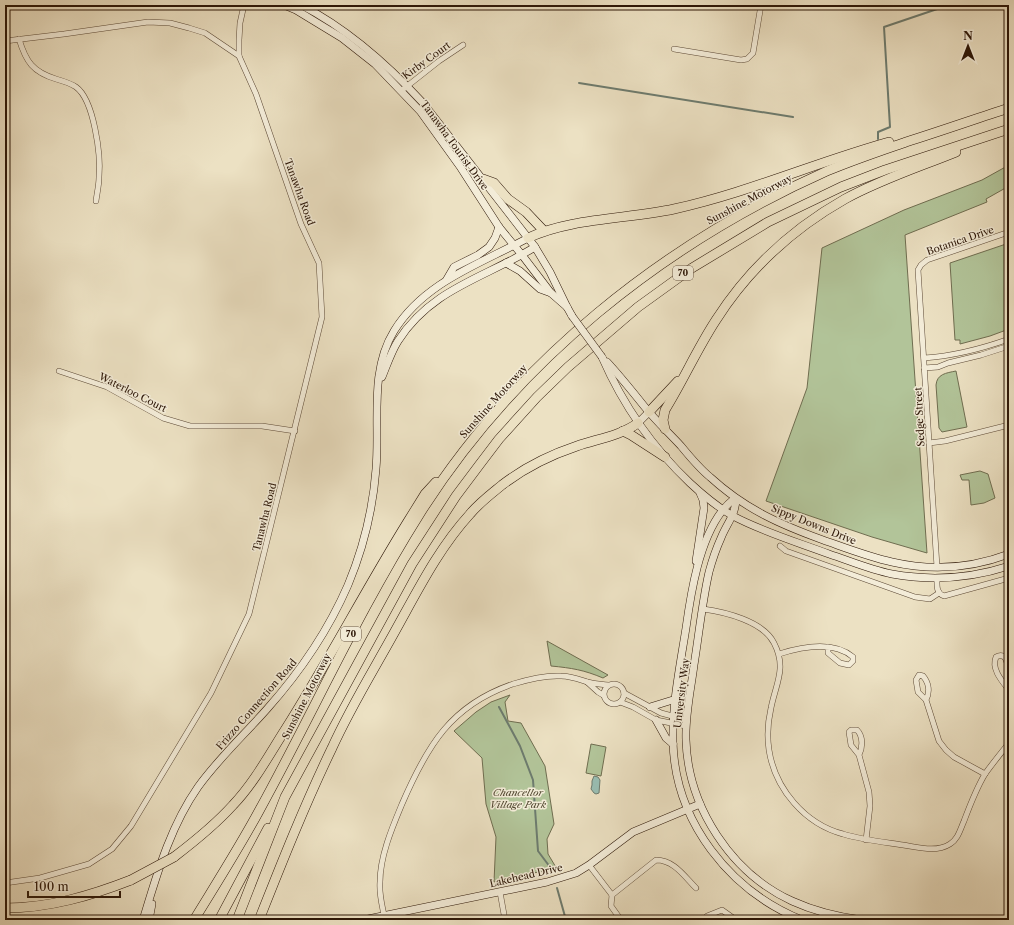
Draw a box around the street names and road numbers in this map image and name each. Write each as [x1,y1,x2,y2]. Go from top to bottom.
street label: Kirby Court [400,38,453,82]
street label: Tanawha Tourist Drive [418,98,492,193]
street label: Tanawha Road [281,157,318,227]
street label: Sunshine Motorway [704,171,795,227]
street label: Botanica Drive [925,223,996,258]
road number: 70 [673,266,693,280]
street label: Sunshine Motorway [457,361,530,441]
street label: Waterloo Court [96,369,169,415]
street label: Sedge Street [911,386,928,447]
street label: Tanawha Road [250,482,279,553]
street label: Sippy Downs Drive [769,501,859,548]
road number: 70 [341,627,361,641]
street label: Sunshine Motorway [279,651,334,742]
street label: Frizzo Connection Road [213,656,299,753]
street label: University Way [671,657,692,729]
street label: Lakehead Drive [488,861,564,890]

